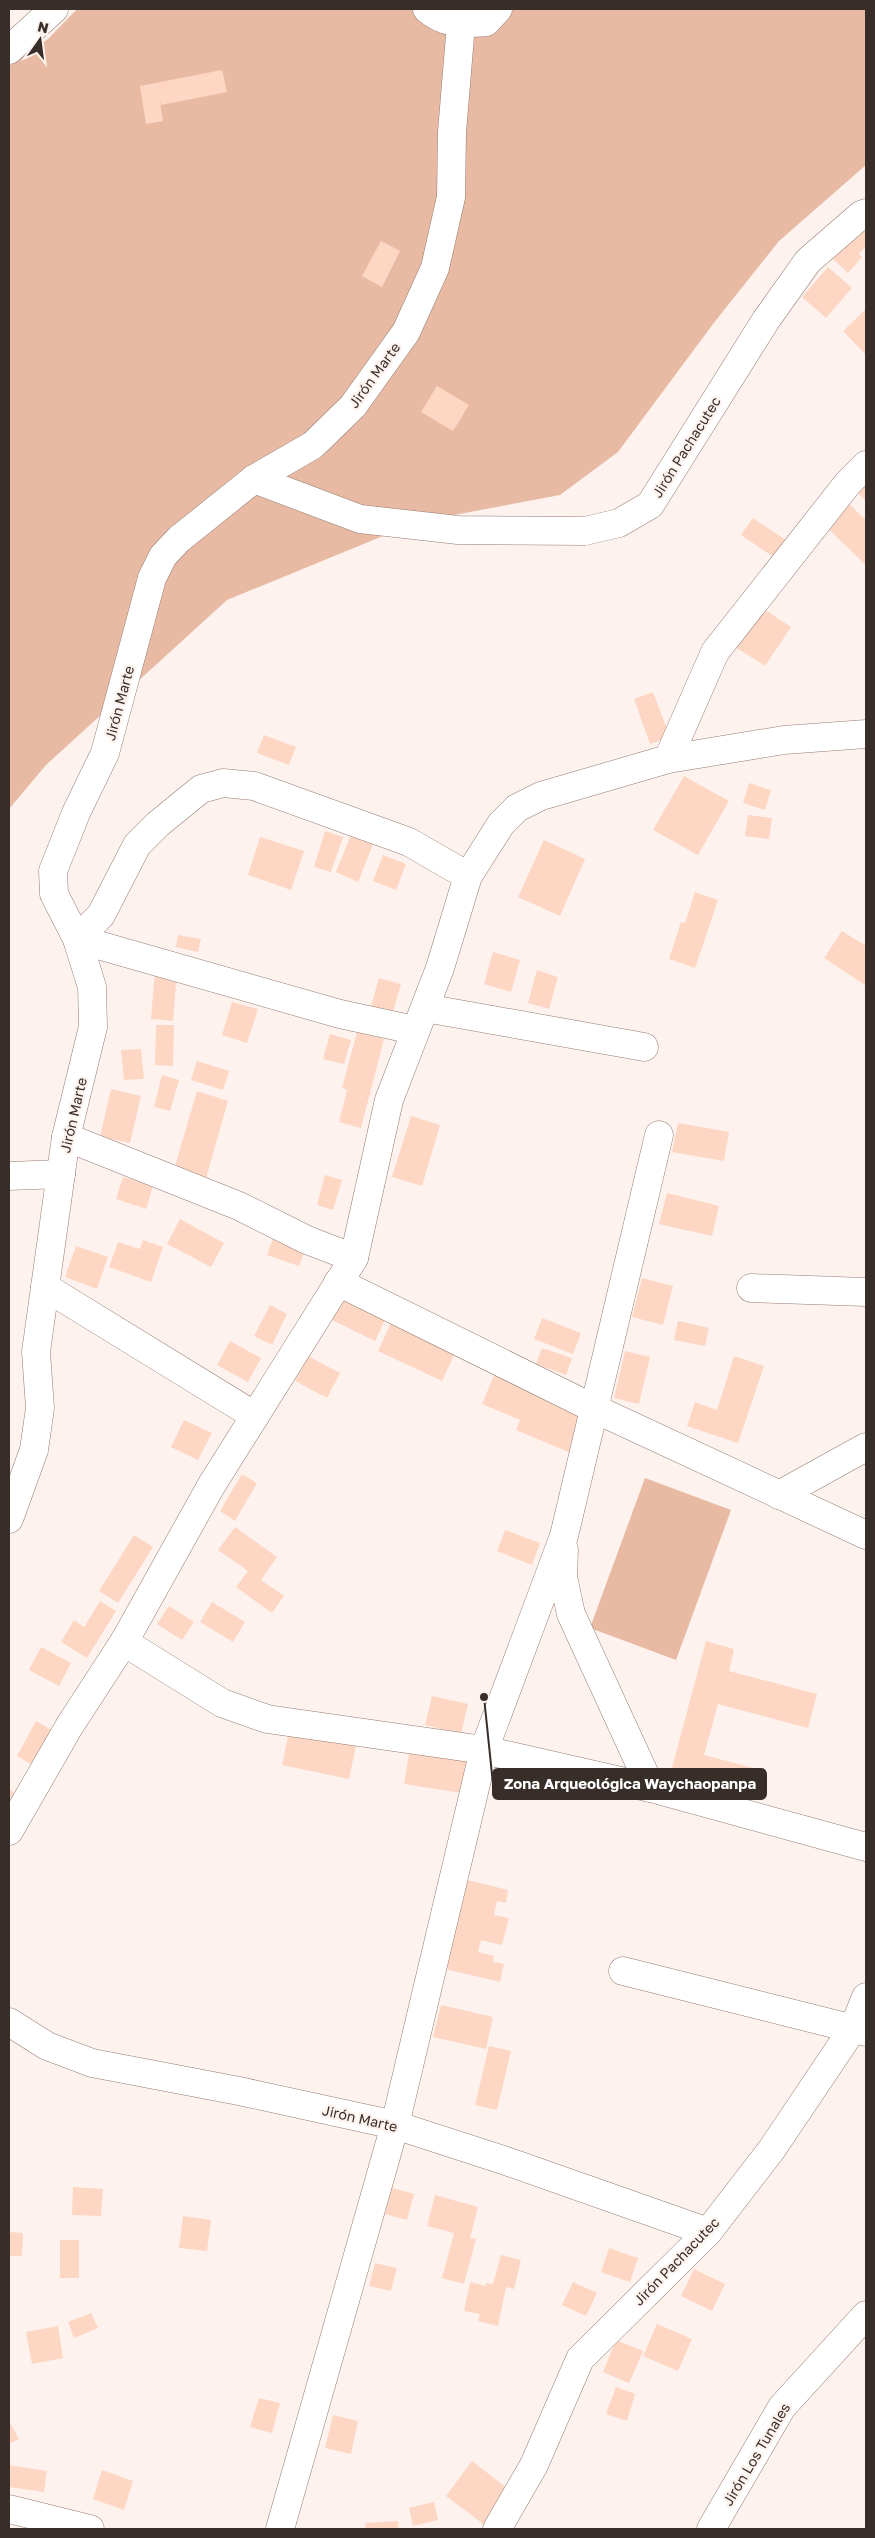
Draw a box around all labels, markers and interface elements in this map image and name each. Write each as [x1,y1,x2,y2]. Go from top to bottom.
north arrow [15,15,65,65]
text: N [36,17,50,36]
street label: Jirón Marte [345,339,403,411]
street label: Jirón Pachacutec [648,393,724,501]
street label: Jirón Marte [101,664,137,742]
street label: Jirón Marte [56,1076,90,1154]
callout: Zona Arqueológica Waychaopanpa [493,1769,766,1799]
text: Zona Arqueológica Waychaopanpa [504,1774,756,1792]
street label: Jirón Marte [321,2101,399,2135]
street label: Jirón Pachacutec [630,2213,723,2309]
street label: Jirón Los Tunales [719,2400,793,2508]

